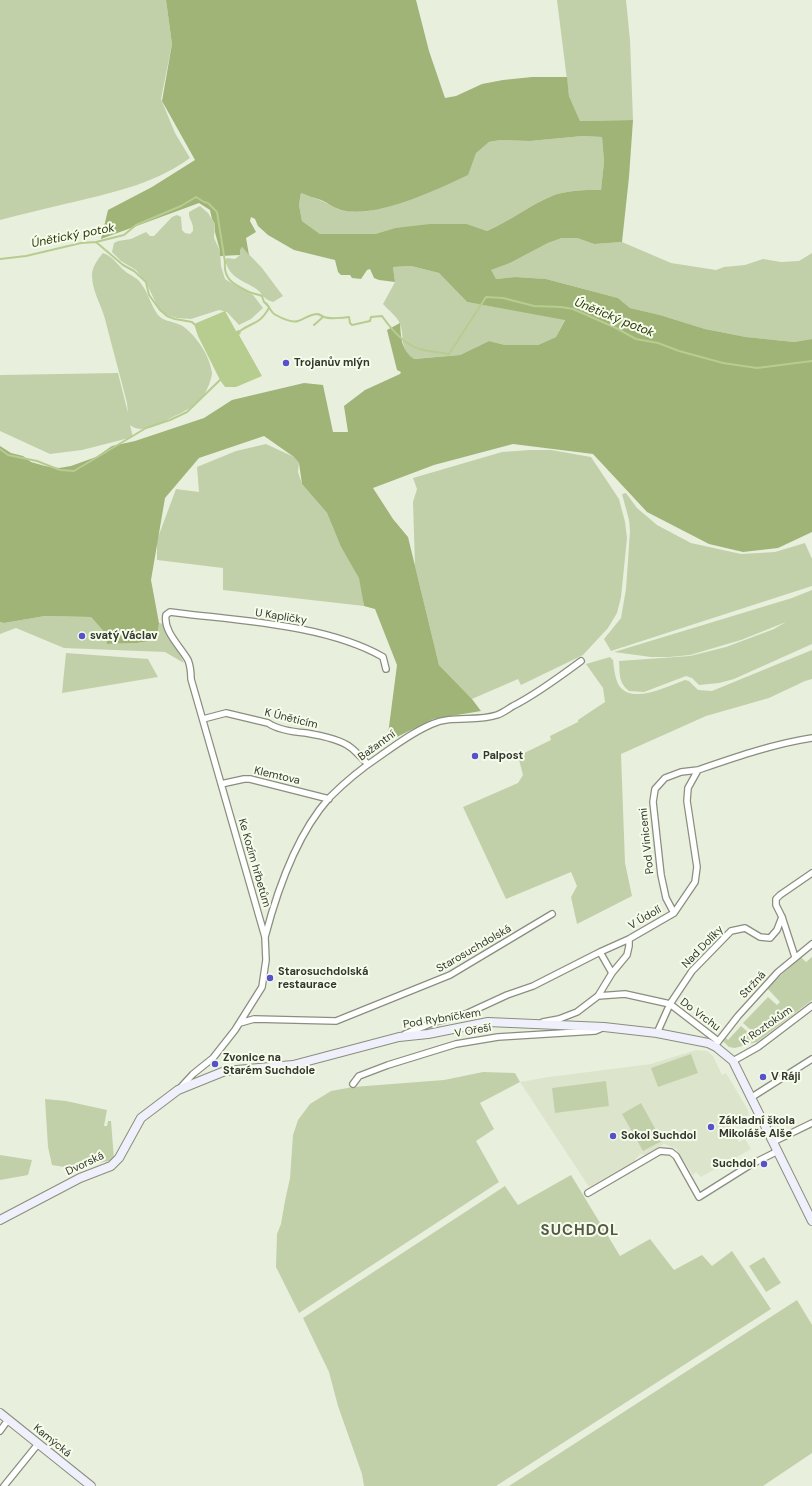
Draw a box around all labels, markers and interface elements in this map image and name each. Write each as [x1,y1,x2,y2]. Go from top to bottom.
water label: Únětický potok [30,221,116,251]
water label: Únětický potok [572,296,656,340]
place label: Trojanův mlýn [294,356,370,370]
marker: Trojanův mlýn [281,358,291,368]
street label: U Kapličky [254,606,308,628]
place label: svatý Václav [90,629,157,643]
marker: svatý Václav [77,631,87,641]
street label: K Úněticím [263,706,319,732]
street label: Bažantní [356,728,398,764]
place label: Palpost [483,749,523,763]
marker: Palpost [470,751,480,761]
street label: Klemtova [253,764,301,788]
street label: Pod Vinicemi [637,807,657,875]
street label: Ke Kozím hřbetům [235,817,273,909]
street label: V Údolí [626,903,664,933]
street label: Starosuchdolská [434,922,514,976]
street label: Nad Dolíky [679,923,727,971]
place label: Starosuchdolská restaurace [278,965,368,991]
street label: Stržná [737,969,769,1001]
marker: Starosuchdolská restaurace [265,973,275,983]
street label: Do Vrchu [677,996,723,1034]
street label: K Roztokům [739,1004,795,1048]
street label: Pod Rybníčkem [402,1006,482,1032]
street label: V Ořeší [454,1021,492,1041]
place label: Zvonice na Starém Suchdole [223,1051,315,1077]
marker: Zvonice na Starém Suchdole [210,1059,220,1069]
place label: V Ráji [771,1070,801,1084]
marker: V Ráji [758,1072,768,1082]
place label: Základní škola Mikoláše Alše [719,1114,795,1140]
marker: Základní škola Mikoláše Alše [706,1122,716,1132]
place label: Sokol Suchdol [621,1129,696,1143]
marker: Sokol Suchdol [608,1131,618,1141]
street label: Dvorská [64,1149,106,1179]
place label: Suchdol [712,1157,756,1171]
marker: Suchdol [759,1159,769,1169]
district label: SUCHDOL [541,1222,619,1240]
street label: Kamýcká [30,1422,74,1460]

